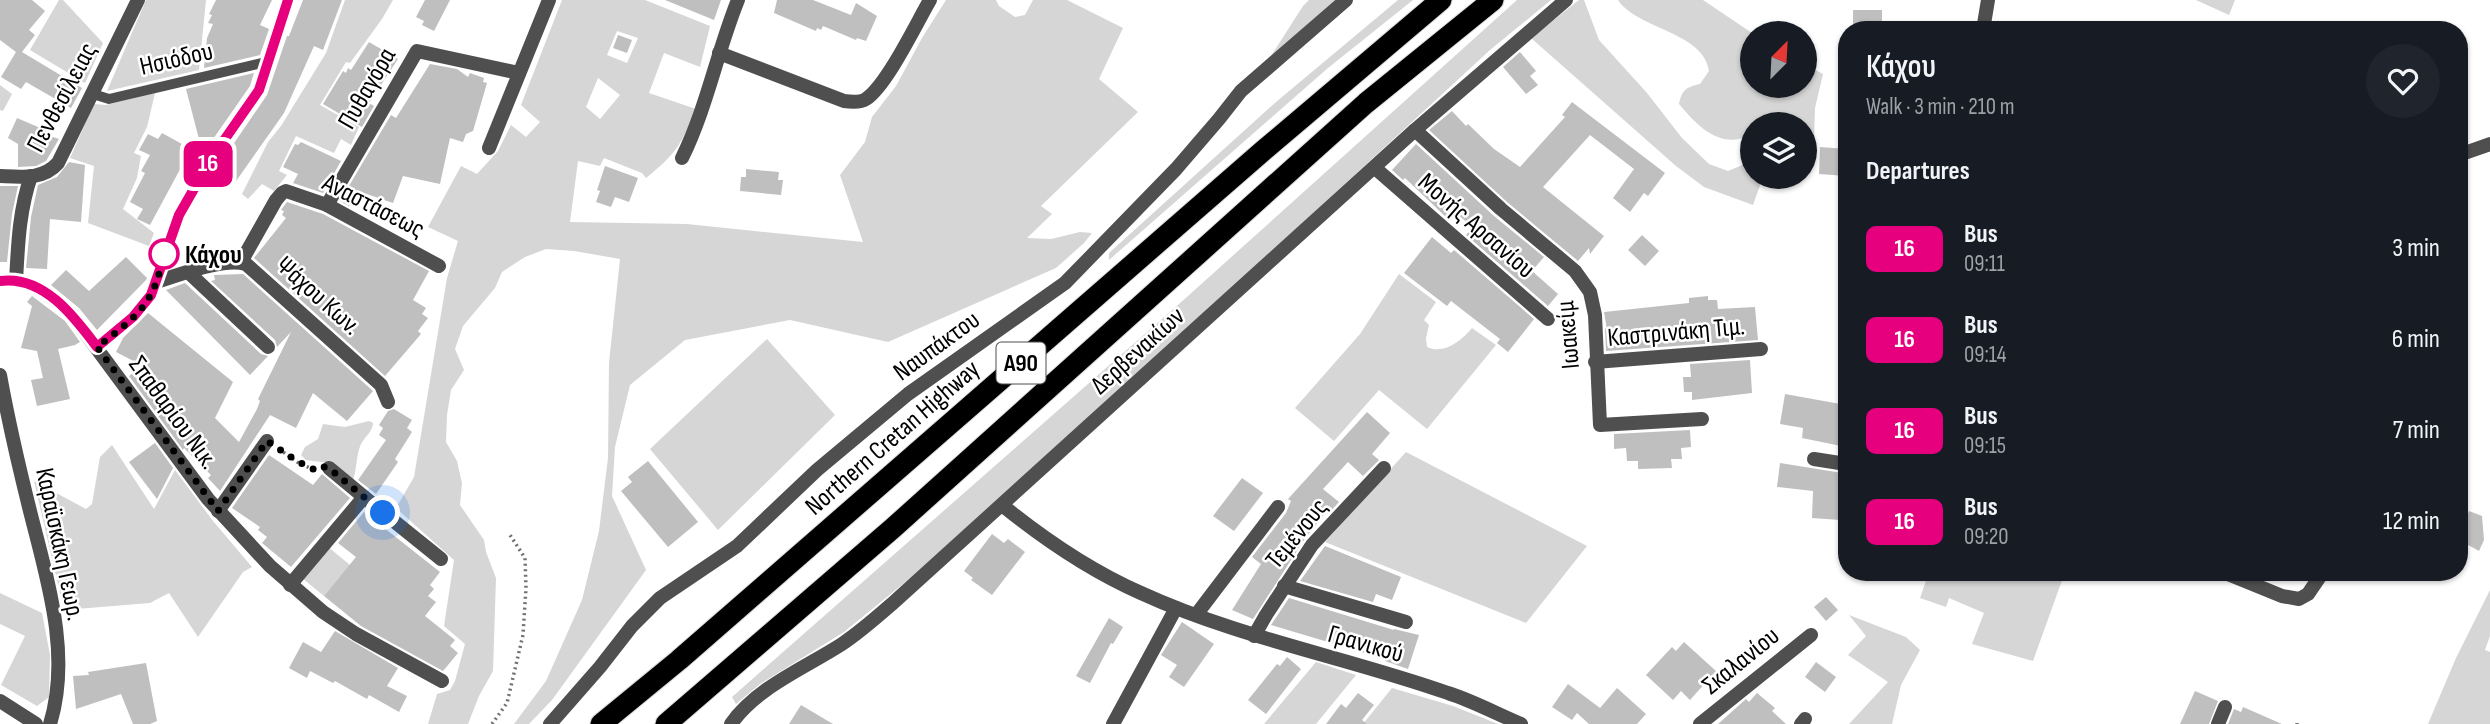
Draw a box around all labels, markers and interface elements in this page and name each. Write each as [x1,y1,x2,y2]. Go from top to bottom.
north arrow [1740,21,1816,98]
map controls [1740,21,1817,189]
street label: Ησιόδου [137,36,216,83]
street label: Πενθεσίλειας [21,38,104,158]
street label: Πυθαγόρα [332,43,403,135]
button: heart [2366,44,2440,118]
text: Κάχου [1866,47,1936,87]
text: Walk · 3 min · 210 m [1866,93,2015,121]
button: layers [1740,112,1817,189]
line badge: 16 [176,141,240,187]
text: 16 [198,149,218,178]
text: Departures [1866,156,1970,187]
street label: Αναστάσεως [316,167,430,245]
street label: Μονής Αρσανίου [1411,167,1541,285]
text: Bus [1964,219,1998,250]
text: 3 min [2392,233,2440,264]
text: 16 [1894,234,1915,263]
marker: Κάχου [149,239,179,269]
place label: Κάχου [185,240,242,271]
street label: Ψάχου Κων. [269,250,367,342]
text: 09:11 [1964,250,2005,278]
street label: Ιωακείμ [1550,299,1587,370]
street label: Δερβενακίων [1085,301,1191,401]
street label: Ναυπάκτου [888,305,986,388]
text: Bus [1964,310,1998,341]
street label: Καστρινάκη Τιμ. [1606,311,1746,354]
text: 6 min [2392,324,2440,355]
text: 16 [1894,325,1915,354]
text: 09:14 [1964,341,2006,369]
road number: Α90 [996,342,1046,384]
street label: Σπαθαρίου Νικ. [121,350,224,475]
street label: Northern Cretan Highway [800,354,986,522]
text: Bus [1964,401,1998,432]
text: 7 min [2393,415,2440,446]
text: 16 [1894,416,1915,445]
text: 09:15 [1964,432,2006,460]
street label: Καραϊσκάκη Γεωρ. [28,465,91,623]
text: Bus [1964,492,1998,523]
street label: Τεμένους [1259,493,1335,575]
your location [365,495,400,530]
text: 12 min [2383,506,2440,537]
text: 16 [1894,507,1915,536]
text: 09:20 [1964,523,2009,551]
street label: Γρανικού [1324,619,1407,670]
street label: Σκαλανίου [1696,621,1786,702]

